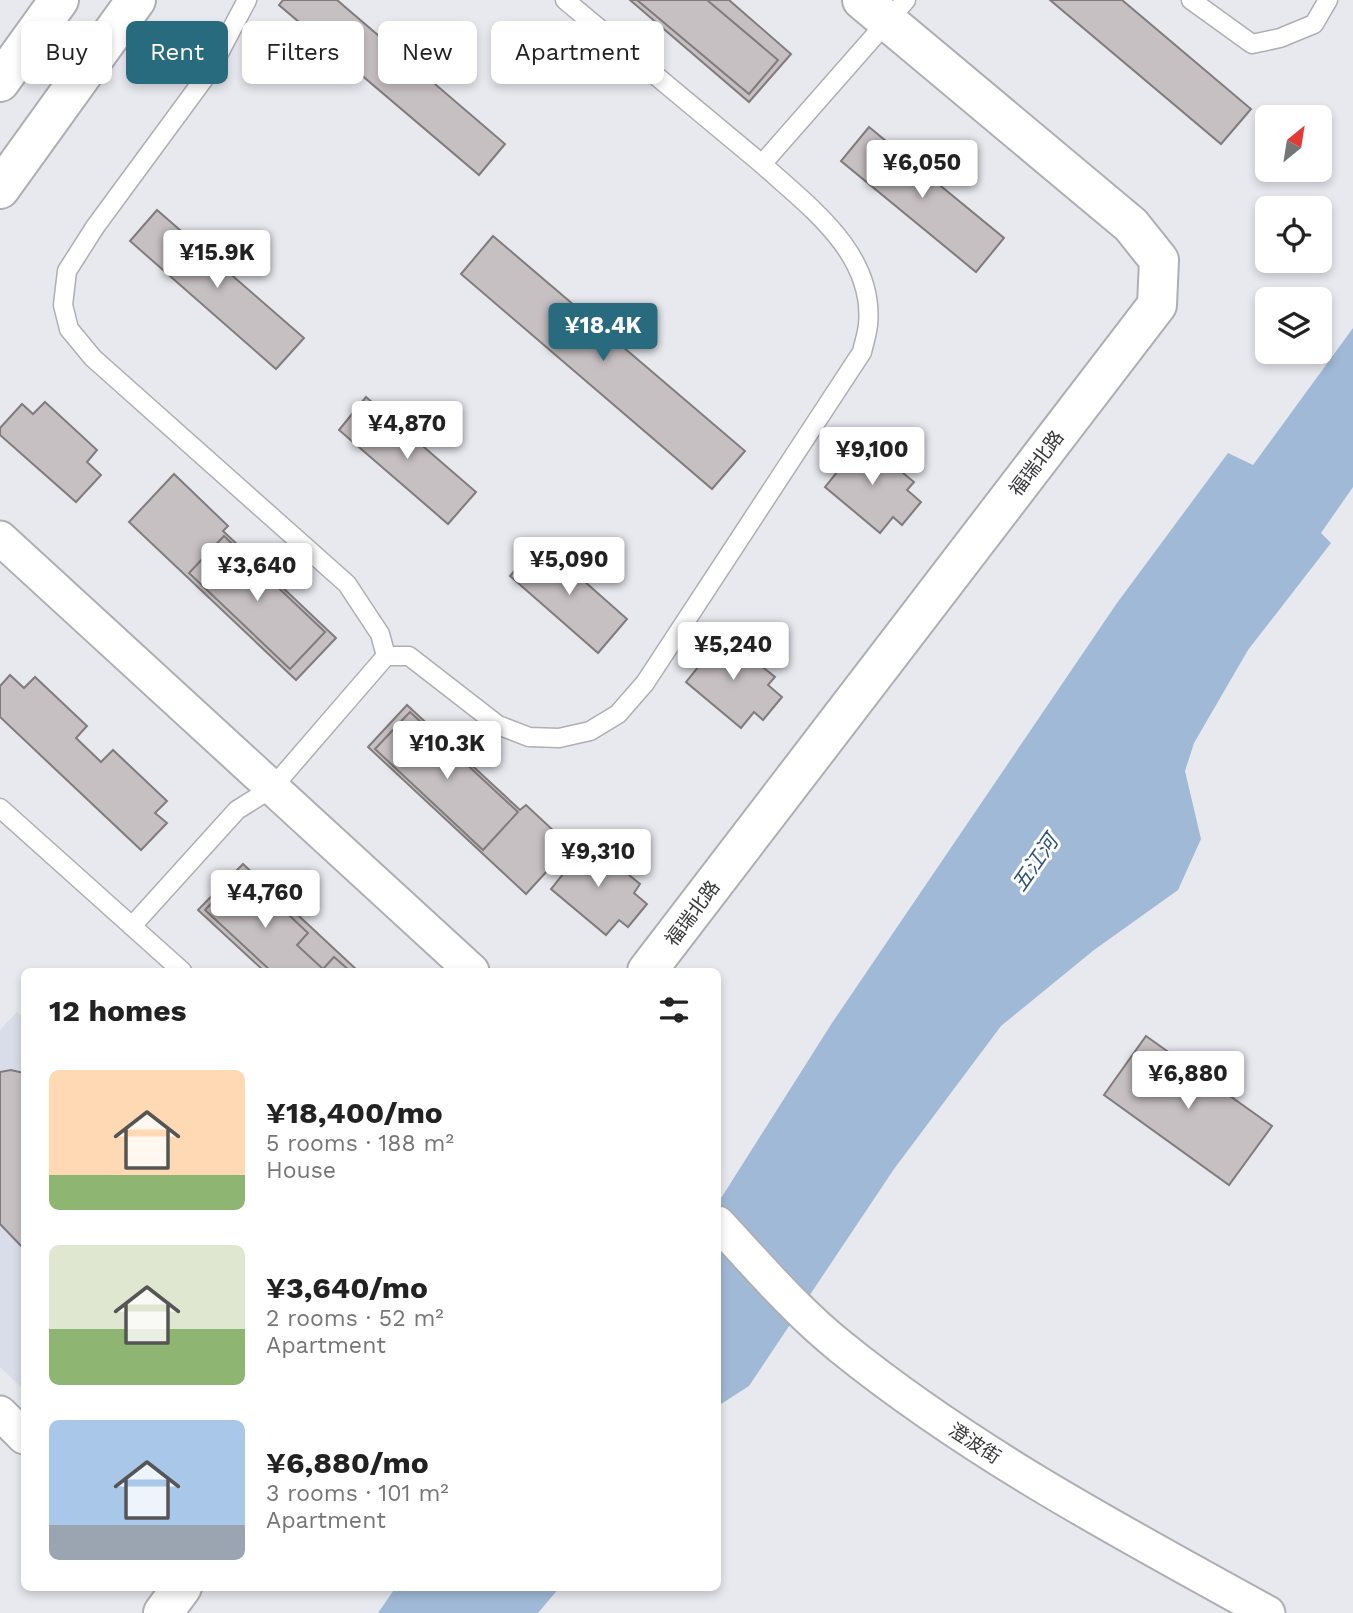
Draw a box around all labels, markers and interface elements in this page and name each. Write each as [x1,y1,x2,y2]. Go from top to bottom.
chip: Buy [21,21,112,84]
chip: Rent [126,21,228,84]
chip: Filters [242,21,364,84]
chip: New [378,21,477,84]
chip: Apartment [491,21,664,84]
north arrow [1255,105,1332,182]
map controls [1255,105,1332,364]
pin: ¥6,050 [865,140,979,200]
text: ¥6,050 [883,149,961,176]
button: locate [1255,196,1332,273]
pin: ¥15.9K [160,230,274,290]
text: ¥15.9K [179,239,255,266]
button: layers [1255,287,1332,364]
pin: ¥18.4K [546,304,660,363]
text: ¥18.4K [564,312,642,339]
pin: ¥4,870 [350,402,464,461]
text: ¥4,870 [368,410,446,437]
street label: 福瑞北路 [1004,426,1068,501]
pin: ¥9,100 [815,428,929,487]
text: ¥9,100 [835,436,909,463]
pin: ¥5,090 [512,538,626,597]
pin: ¥3,640 [200,544,314,603]
text: ¥5,090 [530,546,608,573]
text: ¥3,640 [217,552,297,579]
pin: ¥5,240 [676,622,790,682]
text: ¥5,240 [694,631,772,658]
pin: ¥10.3K [390,722,504,781]
text: ¥10.3K [409,730,485,757]
water label: 五江河 [1006,826,1065,896]
pin: ¥9,310 [541,830,655,889]
text: ¥9,310 [561,838,635,865]
pin: ¥4,760 [208,870,322,930]
street label: 福瑞北路 [660,876,724,951]
text: ¥4,760 [227,879,303,906]
icon: filters [655,991,693,1029]
text: 12 homes [49,993,187,1028]
pin: ¥6,880 [1131,1052,1245,1111]
text: ¥6,880 [1148,1060,1228,1087]
text: ¥18,400/mo [266,1095,443,1130]
icon: home [105,1098,189,1182]
text: 5 rooms · 188 m² [266,1130,454,1157]
text: House [266,1157,336,1184]
text: ¥3,640/mo [266,1270,428,1305]
icon: home [105,1273,189,1357]
text: 2 rooms · 52 m² [266,1305,444,1332]
text: Apartment [266,1332,386,1359]
street label: 澄波街 [945,1418,1005,1469]
text: ¥6,880/mo [266,1445,429,1480]
icon: home [105,1448,189,1532]
text: 3 rooms · 101 m² [266,1480,449,1507]
text: Apartment [266,1507,386,1534]

